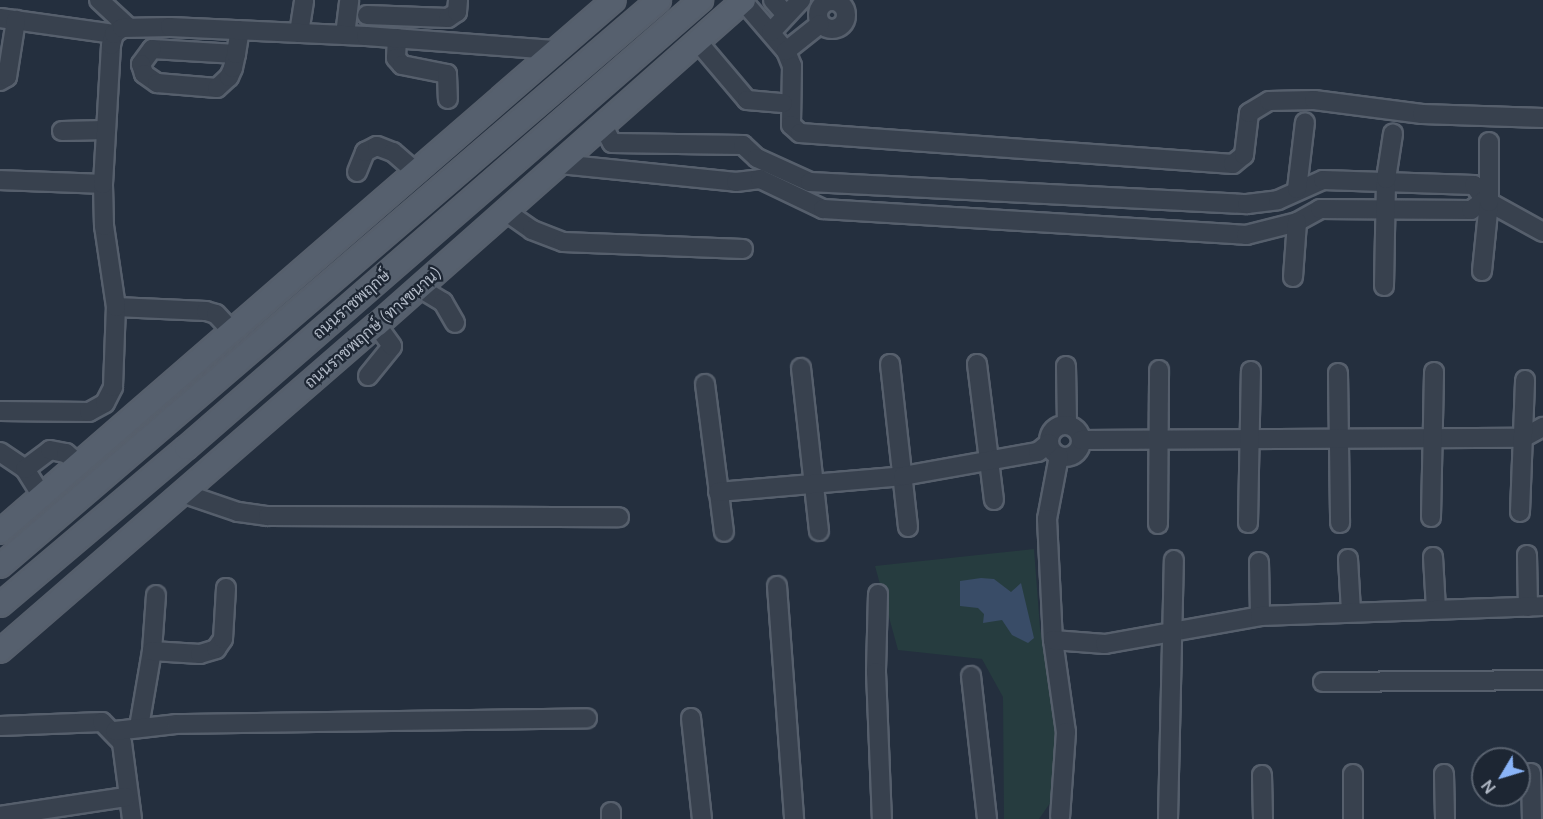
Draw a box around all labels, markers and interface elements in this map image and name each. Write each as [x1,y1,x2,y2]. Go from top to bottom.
street label: ถนนราชพฤกษ์ (ทางขนาน) [300,262,446,392]
street label: ถนนราชพฤกษ์ [309,265,393,343]
north arrow [1471,747,1531,807]
text: N [1476,776,1501,798]

